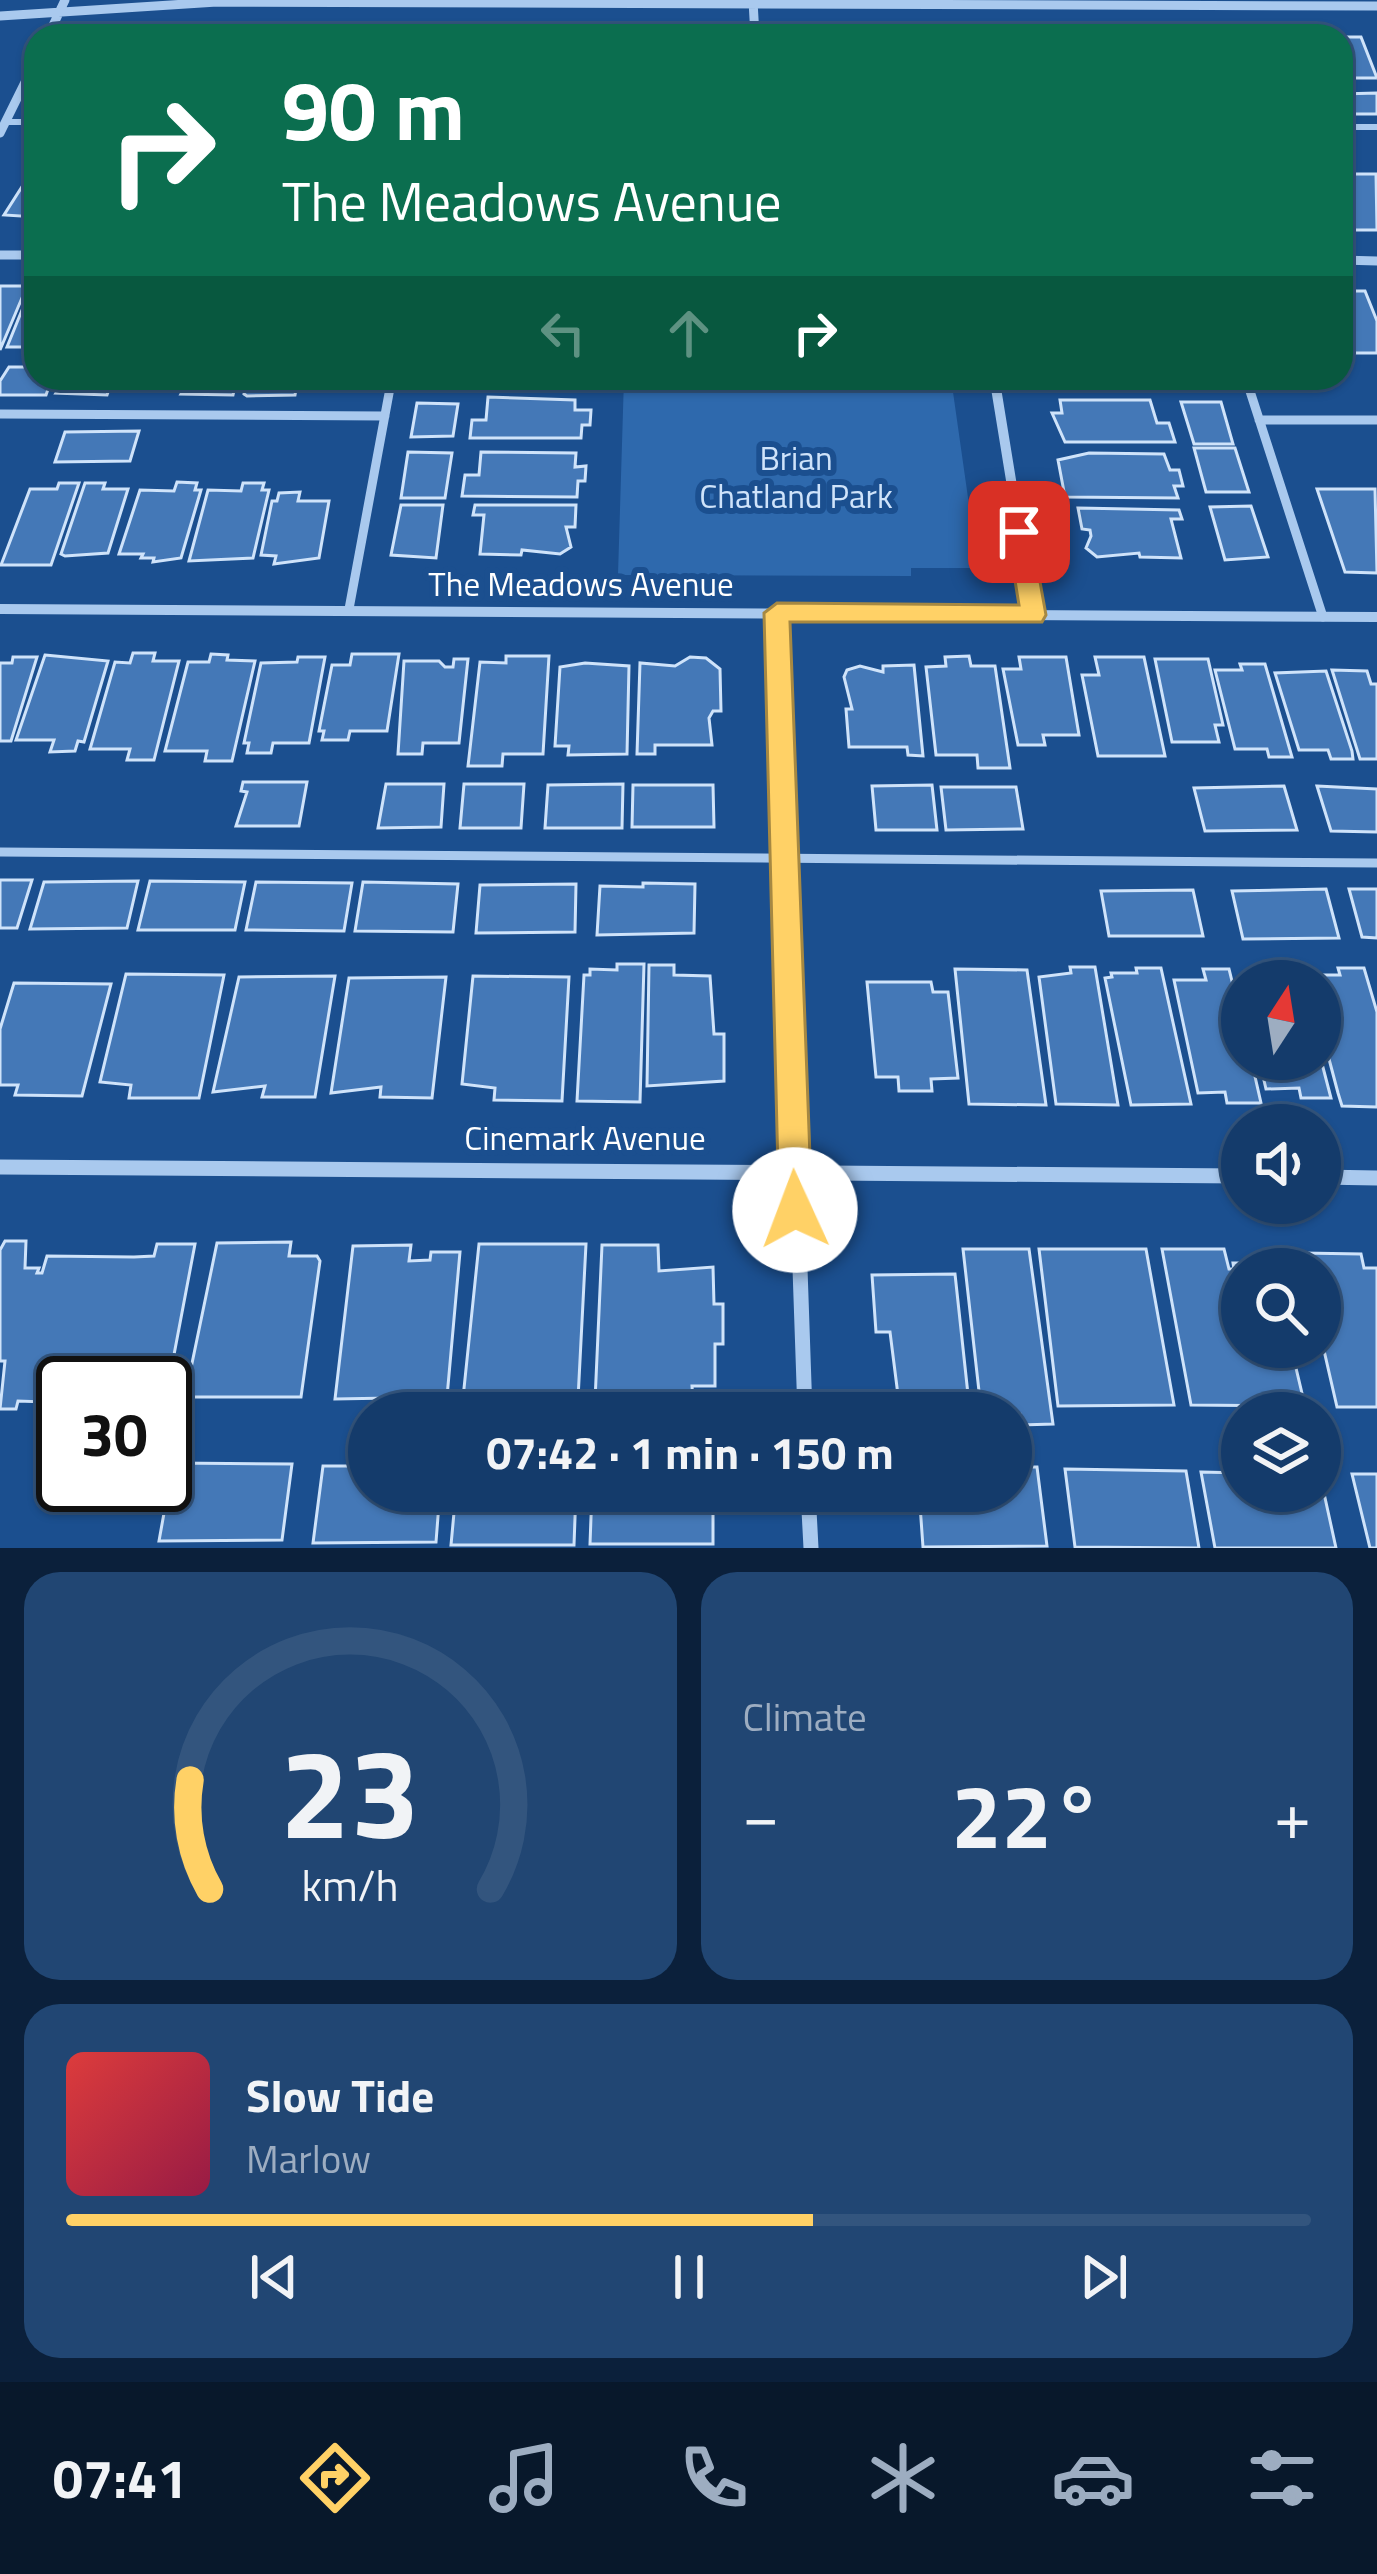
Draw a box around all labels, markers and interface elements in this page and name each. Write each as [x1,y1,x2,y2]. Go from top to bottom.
text: 90 m [282,45,465,173]
icon: right [84,72,240,228]
text: The Meadows Avenue [282,160,782,242]
icon: left [530,300,596,366]
icon: ahead [656,300,722,366]
icon: right [782,300,848,366]
park label: Brian Chatland Park [699,433,893,521]
pin [968,481,1070,583]
icon: arrive [986,499,1052,565]
street label: The Meadows Avenue [428,559,734,609]
north arrow [1221,960,1341,1080]
map controls [1221,960,1341,1512]
button: sound [1221,1104,1341,1224]
street label: Cinemark Avenue [464,1113,706,1163]
position arrow [732,1147,858,1273]
button: search [1221,1248,1341,1368]
speed limit sign: 30 [36,1356,192,1512]
button: layers [1221,1392,1341,1512]
text: 07:42 · 1 min · 150 m [486,1418,894,1486]
text: Climate [743,1687,867,1746]
text: 23 [280,1697,420,1886]
text: 22° [951,1746,1102,1883]
text: − [743,1764,779,1865]
text: + [1274,1764,1311,1865]
text: km/h [302,1852,399,1918]
text: Slow Tide [246,2061,434,2129]
text: Marlow [246,2129,371,2188]
icon: previous [241,2244,307,2310]
icon: pause [656,2244,722,2310]
icon: next [1071,2244,1137,2310]
icon: directions [293,2436,377,2520]
icon: music [482,2436,566,2520]
icon: phone [672,2436,756,2520]
icon: climate [861,2436,945,2520]
icon: car [1051,2436,1135,2520]
icon: filters [1240,2436,1324,2520]
text: 07:41 [53,2437,188,2519]

